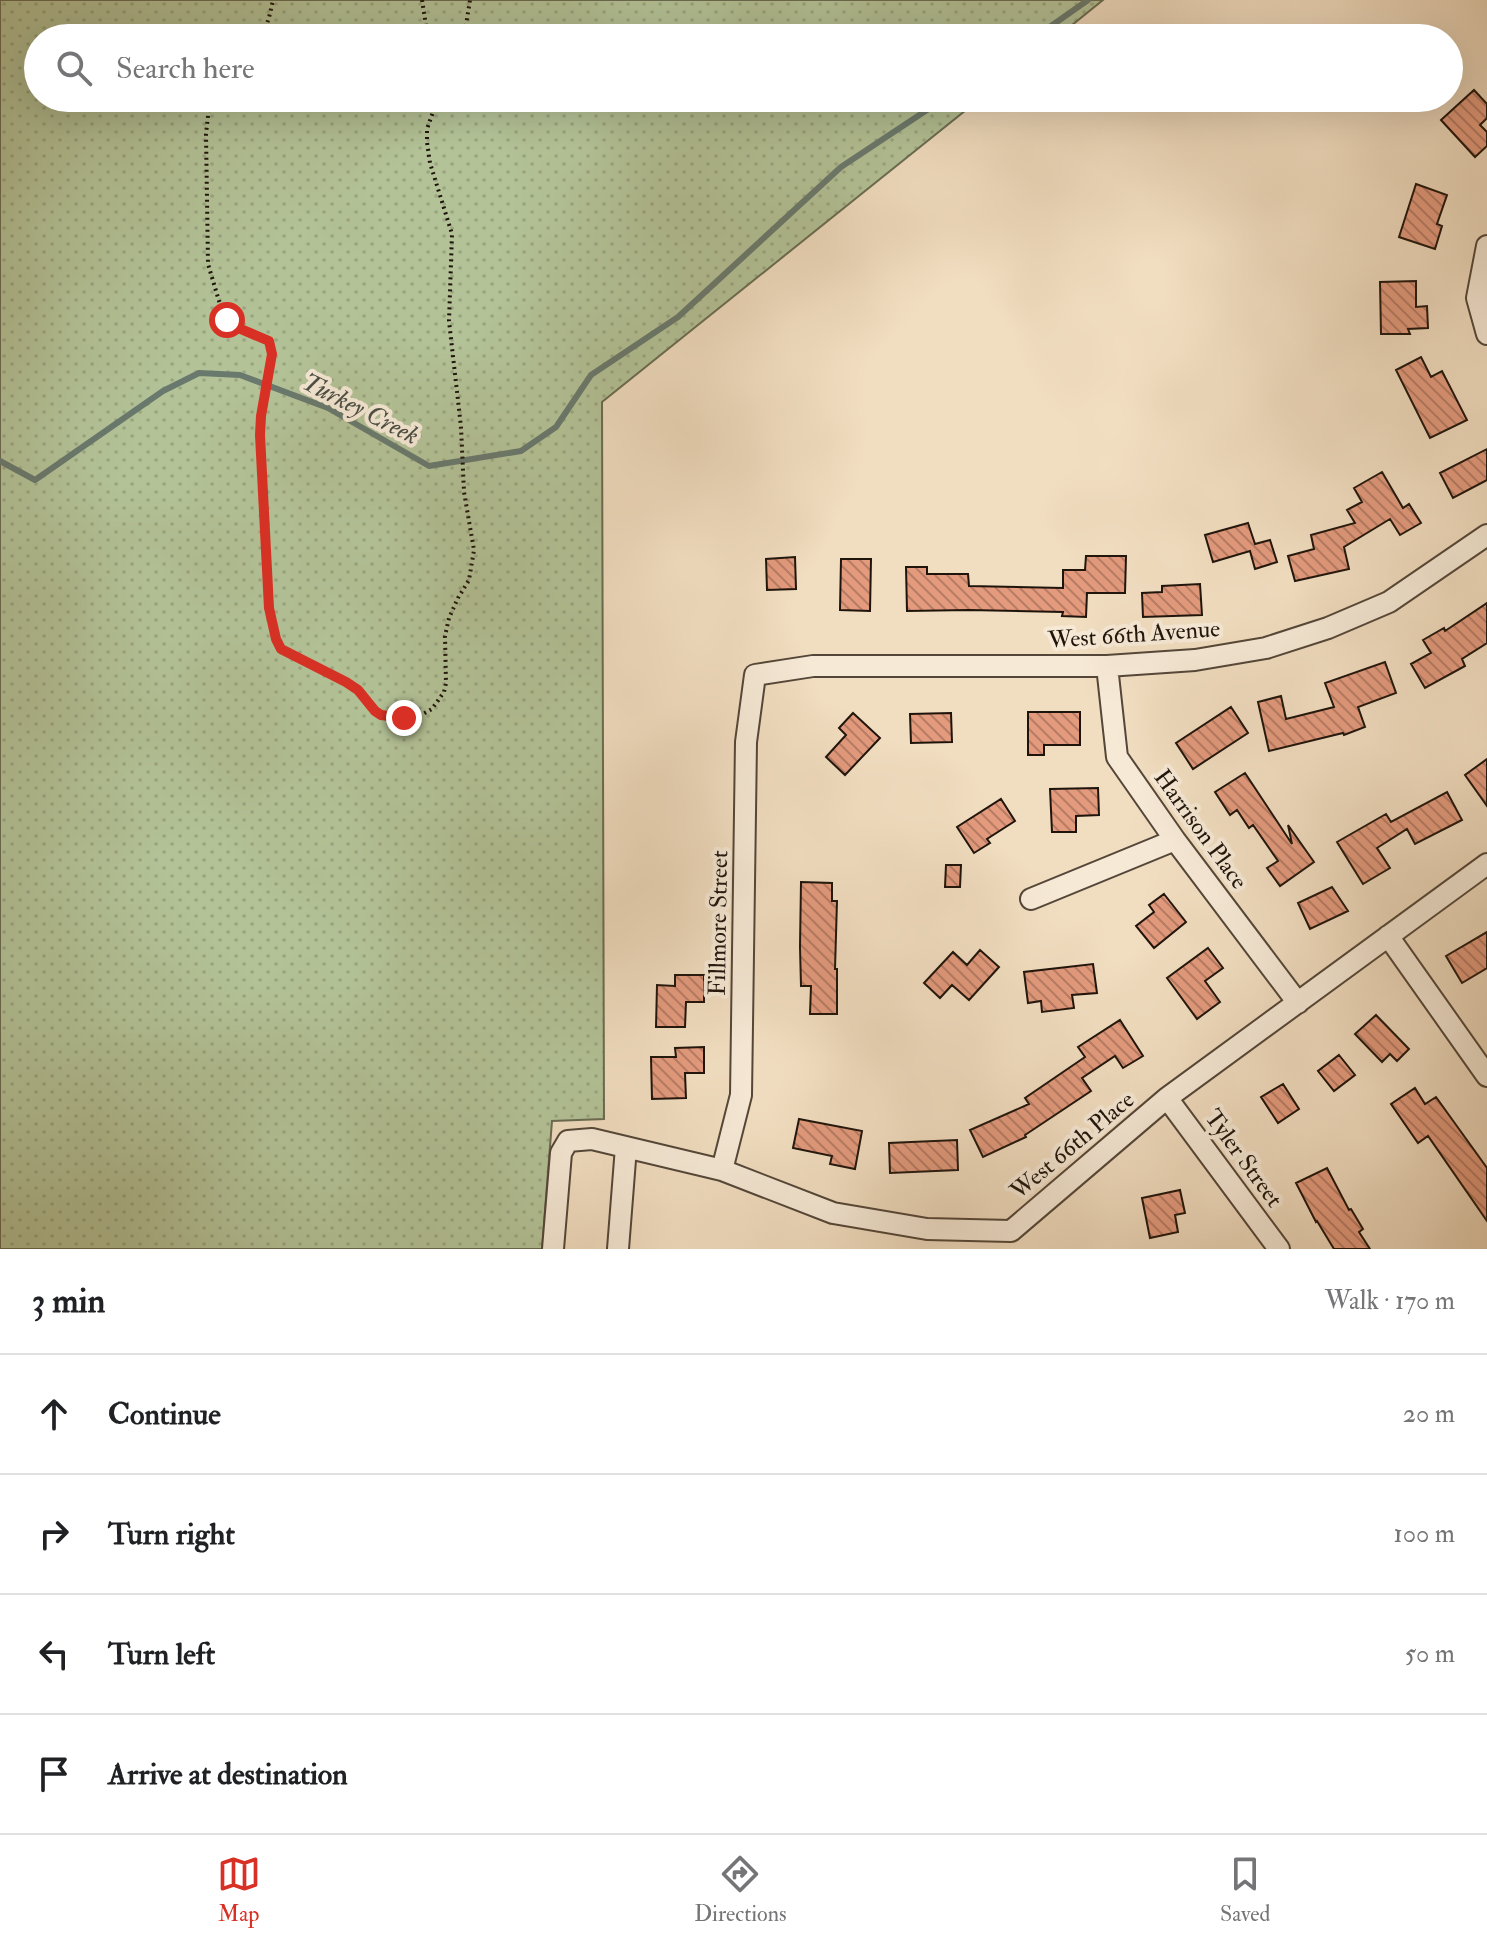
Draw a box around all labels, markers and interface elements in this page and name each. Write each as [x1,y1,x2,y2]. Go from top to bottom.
search box [24,24,1463,112]
icon: search [52,46,96,90]
text: Search here [116,50,255,87]
route start [209,302,245,338]
water label: Turkey Creek [297,366,424,452]
street label: West 66th Avenue [1046,613,1221,656]
route end [386,700,422,736]
street label: Harrison Place [1147,763,1255,895]
street label: Fillmore Street [702,850,735,996]
street label: West 66th Place [1003,1084,1141,1207]
street label: Tyler Street [1198,1103,1290,1214]
text: 3 min [32,1280,105,1323]
text: Walk · 170 m [1325,1285,1455,1317]
icon: ahead [32,1392,76,1436]
text: Continue [108,1396,221,1433]
text: 20 m [1403,1398,1455,1430]
icon: right [32,1512,76,1556]
text: Turn right [108,1516,235,1553]
text: 100 m [1394,1518,1455,1550]
icon: left [32,1632,76,1676]
text: Turn left [108,1636,215,1673]
text: 50 m [1405,1638,1455,1670]
icon: arrive [32,1752,76,1796]
text: Arrive at destination [108,1756,348,1793]
tab: Map [217,1852,261,1928]
tab: Directions [694,1852,787,1928]
tab: Saved [1220,1852,1270,1928]

